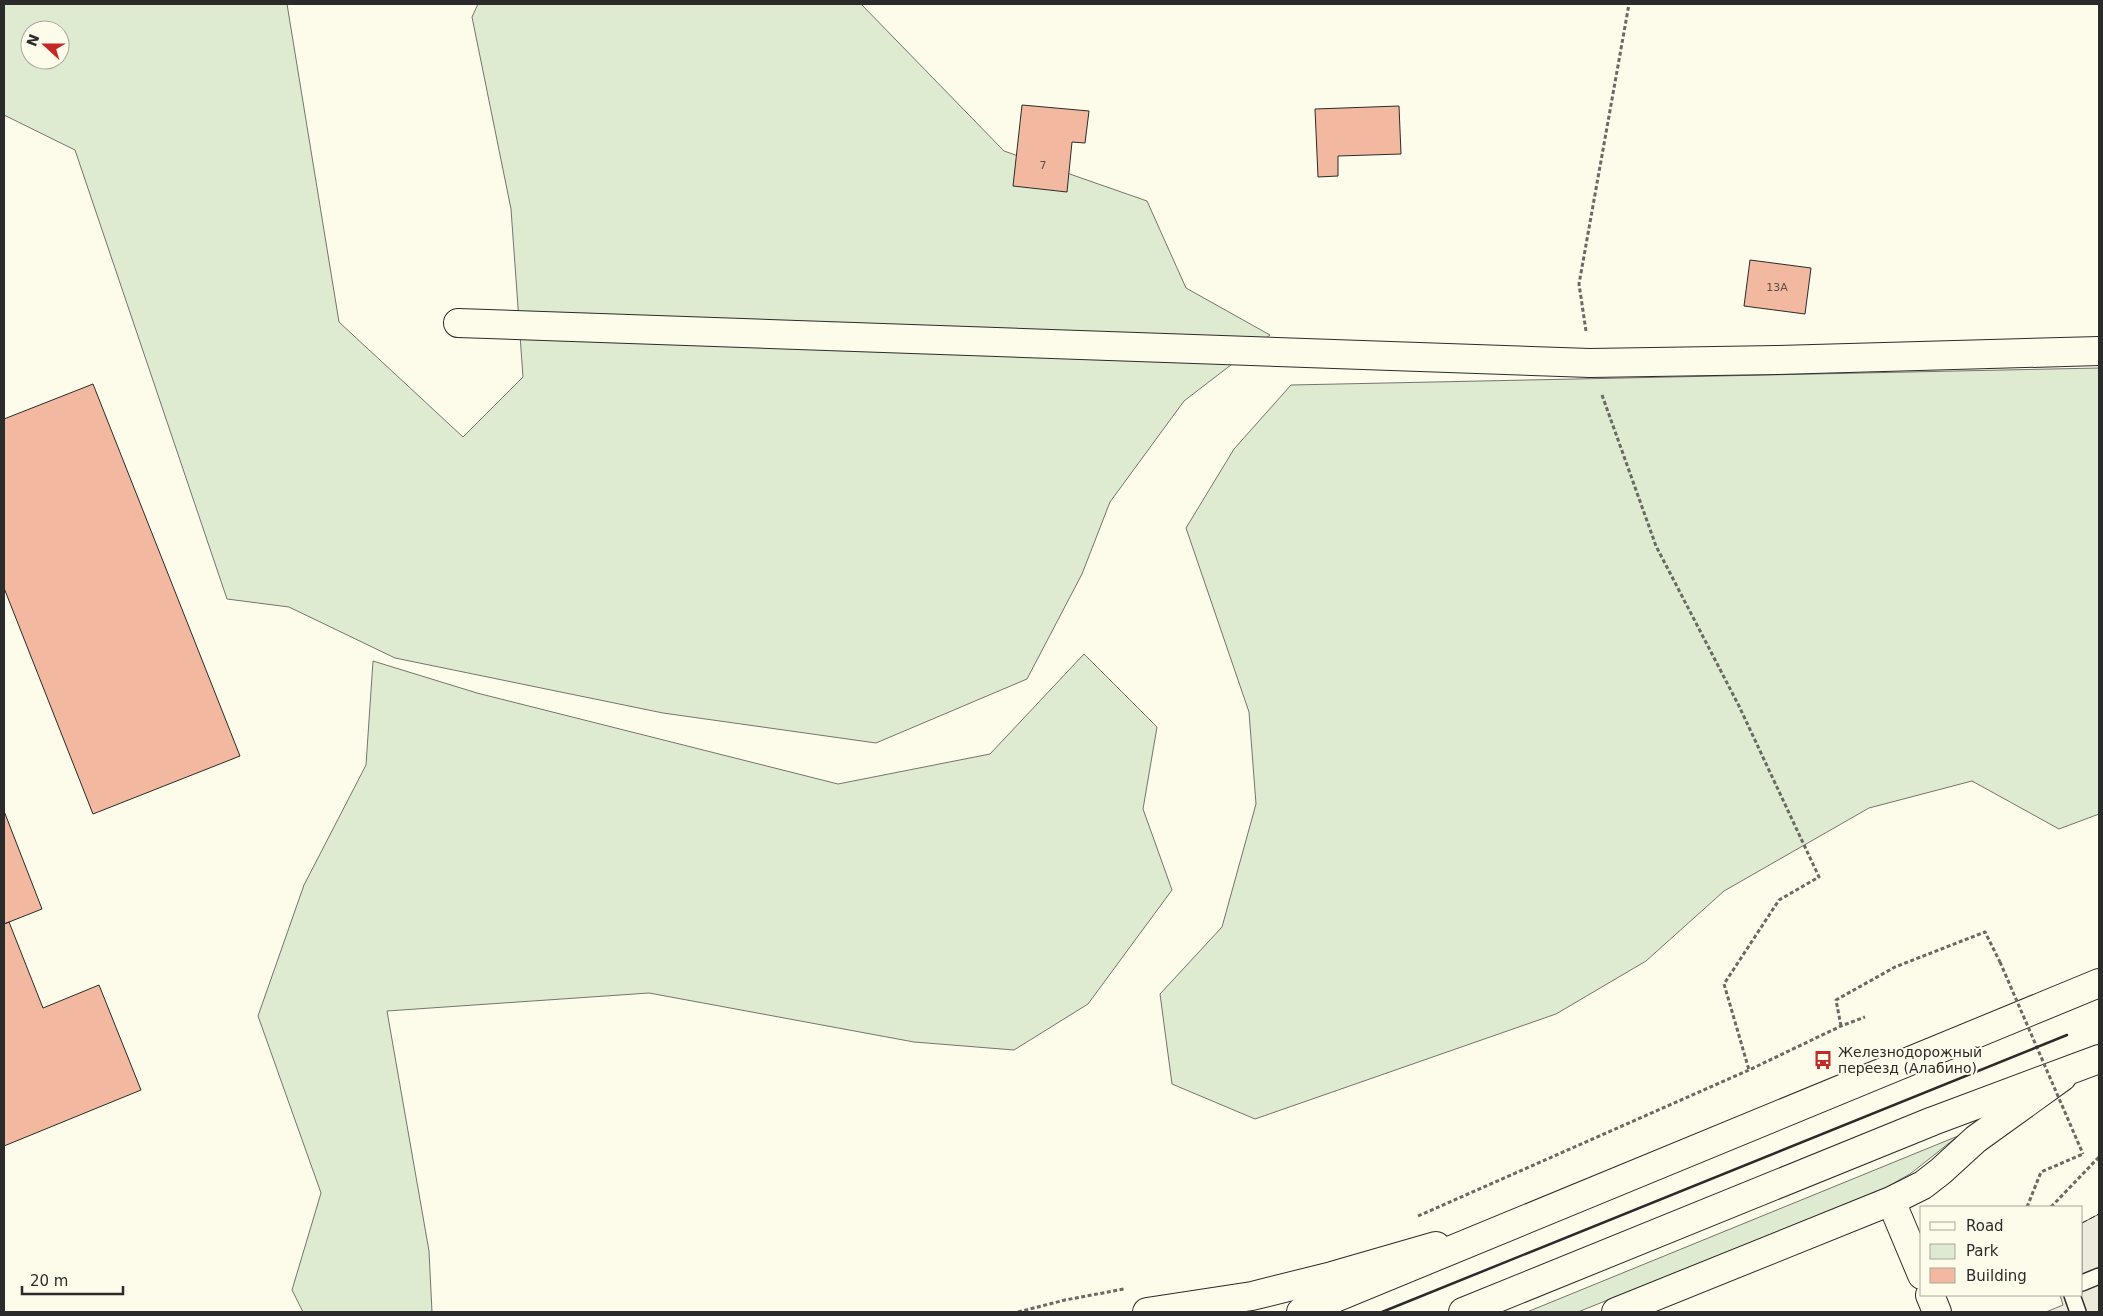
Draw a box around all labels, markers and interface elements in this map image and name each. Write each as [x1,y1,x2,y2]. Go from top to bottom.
north arrow [20,20,70,70]
text: N [23,32,42,49]
house number: 7 [1040,159,1047,172]
house number: 13А [1766,281,1788,294]
place label: Железнодорожный переезд (Алабино) [1838,1044,1982,1076]
bus stop icon: Железнодорожный переезд (Алабино) [1812,1049,1834,1071]
legend [1920,1206,2083,1296]
text: Road [1966,1217,2004,1235]
text: Park [1966,1242,1999,1260]
scale bar [22,1264,124,1296]
text: Building [1966,1267,2027,1285]
text: 20 m [30,1272,68,1290]

